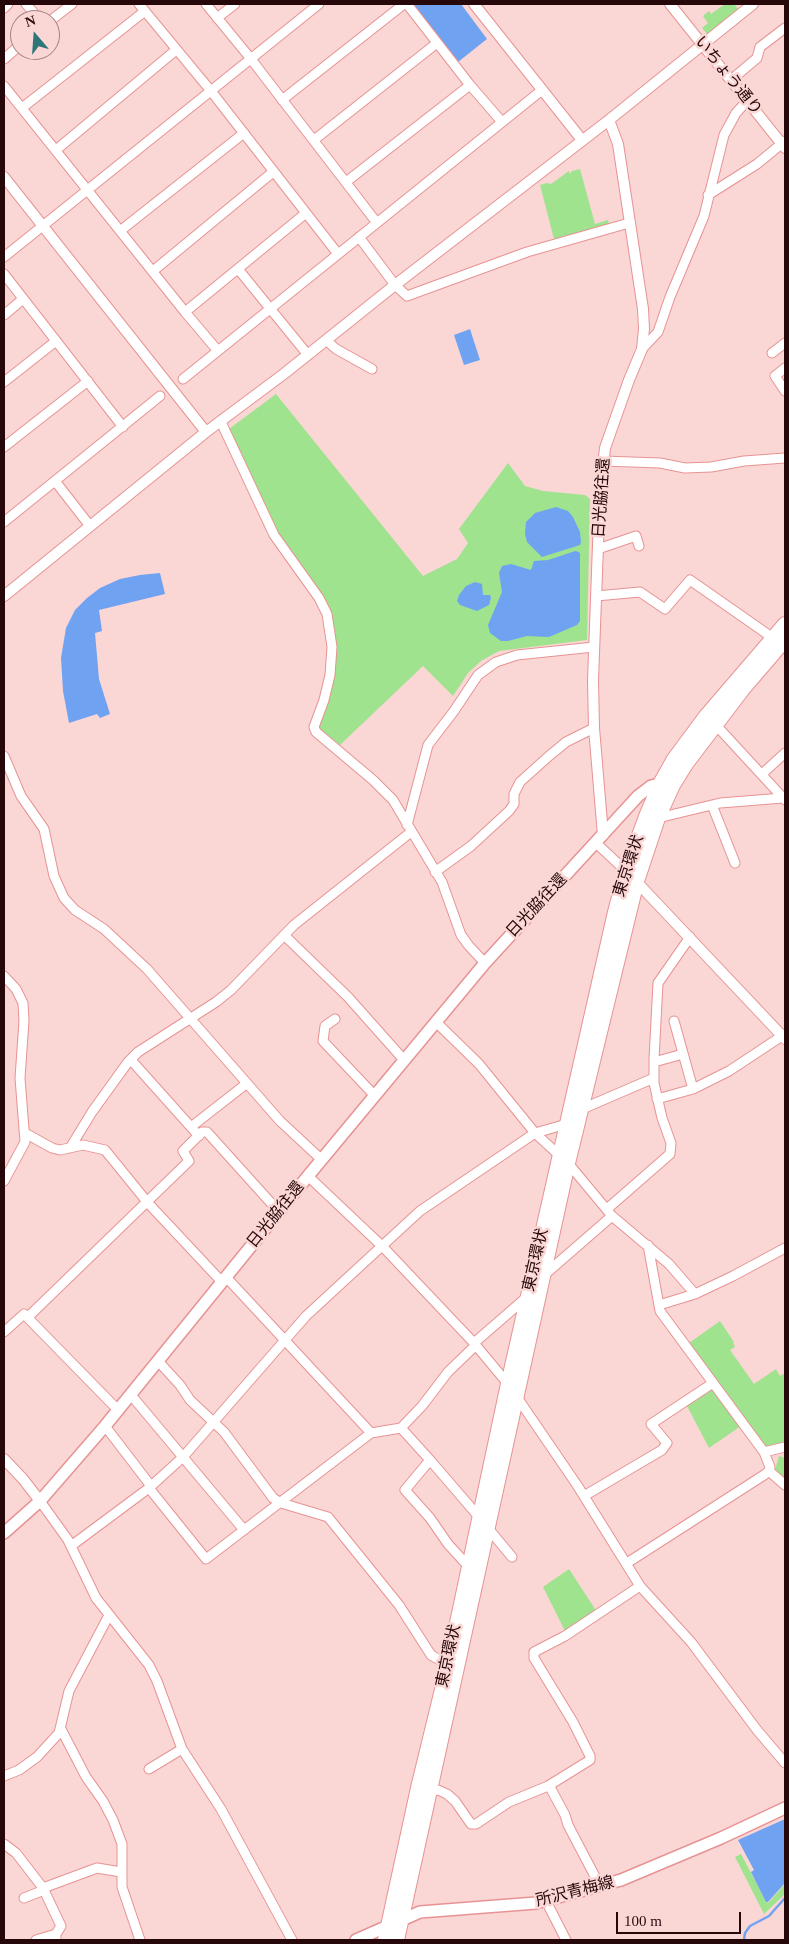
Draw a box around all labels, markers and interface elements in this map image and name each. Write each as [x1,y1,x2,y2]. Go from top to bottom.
north arrow [10,10,60,60]
text: N [23,13,38,30]
street label: いちょう通り [690,33,766,119]
street label: 日光脇往還 [590,457,614,539]
street label: 東京環状 [610,833,648,899]
street label: 日光脇往還 [503,870,571,942]
street label: 日光脇往還 [243,1178,309,1252]
street label: 東京環状 [519,1227,553,1293]
street label: 東京環状 [433,1623,465,1689]
street label: 所沢青梅線 [534,1873,616,1911]
scale bar [619,1902,744,1934]
text: 100 m [624,1913,662,1929]

